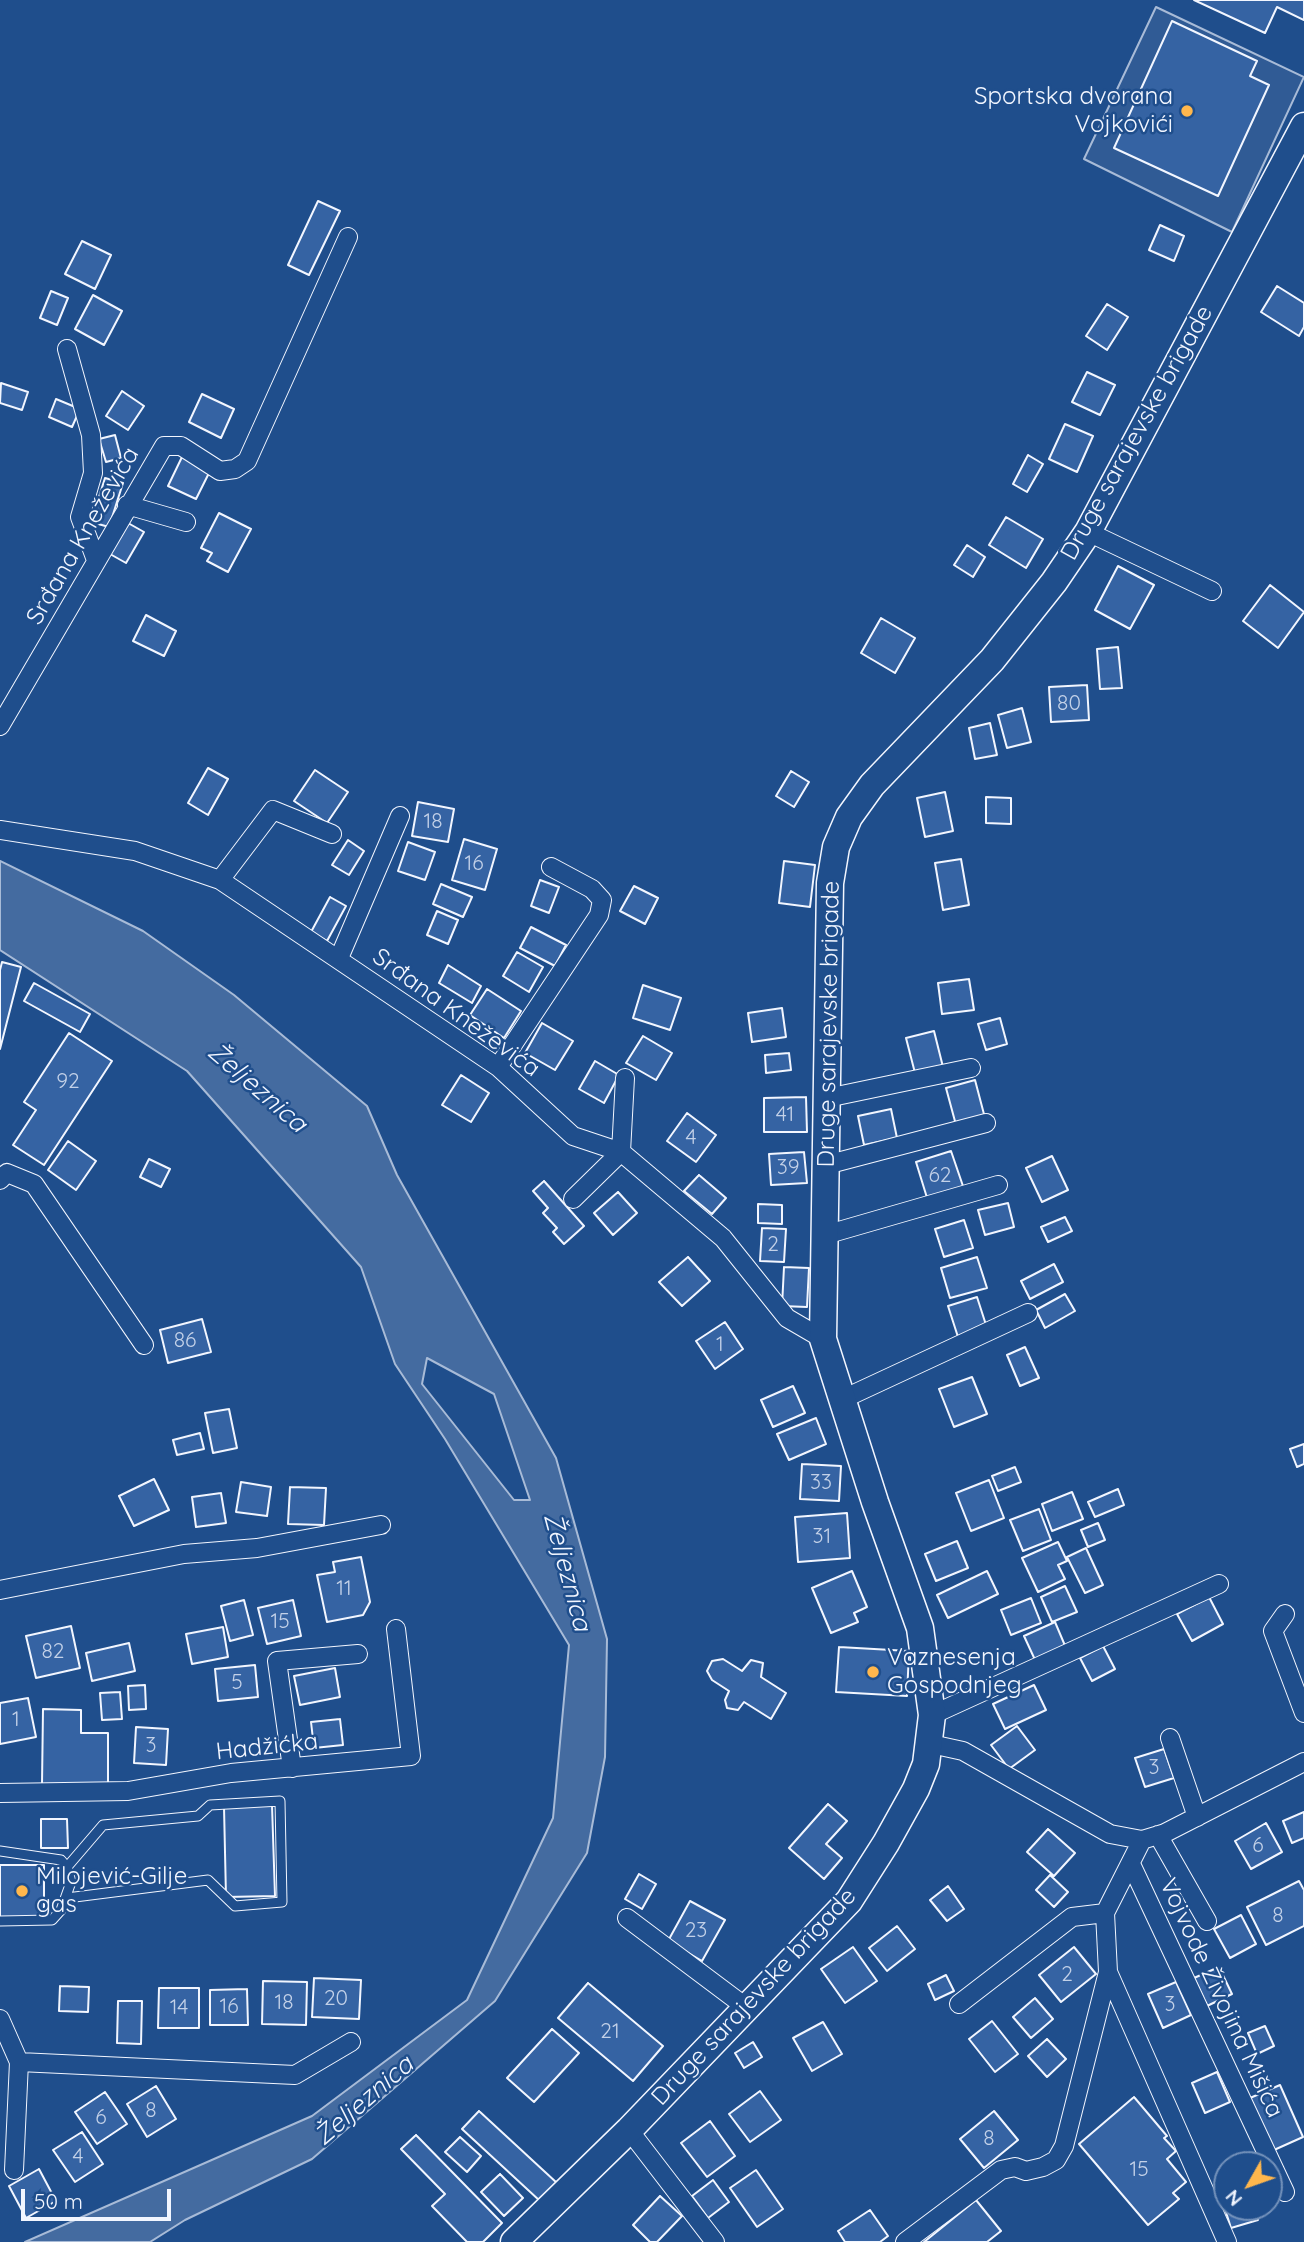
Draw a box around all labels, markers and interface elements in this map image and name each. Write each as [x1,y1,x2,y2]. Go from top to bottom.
place label: Sportska dvorana Vojkovići [974,83,1173,139]
marker: Sportska dvorana Vojkovići [1179,103,1195,119]
street label: Druge sarajevske brigade [1055,301,1219,565]
street label: Srđana Kneževića [21,442,145,630]
house number: 80 [1057,691,1081,717]
house number: 18 [423,809,443,835]
house number: 16 [464,851,484,877]
street label: Druge sarajevske brigade [812,880,846,1168]
street label: Srđana Kneževića [367,943,545,1083]
water label: Željeznica [201,1037,313,1139]
house number: 92 [56,1069,80,1095]
house number: 41 [776,1102,794,1128]
house number: 4 [685,1125,697,1151]
house number: 39 [777,1155,799,1181]
house number: 62 [929,1163,951,1189]
house number: 2 [767,1232,779,1258]
house number: 86 [174,1328,196,1354]
house number: 1 [716,1332,724,1358]
house number: 33 [810,1470,832,1496]
water label: Željeznica [536,1510,598,1634]
house number: 31 [813,1524,831,1550]
house number: 11 [336,1576,352,1602]
house number: 15 [270,1609,290,1635]
house number: 82 [42,1639,64,1665]
place label: Vaznesenja Gospodnjeg [887,1644,1022,1700]
marker: Vaznesenja Gospodnjeg [865,1664,881,1680]
house number: 5 [231,1670,243,1696]
house number: 1 [12,1707,20,1733]
street label: Hadžićka [214,1727,320,1767]
house number: 3 [145,1733,157,1759]
house number: 3 [1148,1755,1160,1781]
house number: 6 [1252,1833,1264,1859]
place label: Milojević-Gilje gas [36,1863,187,1919]
street label: Vojvode Živojina Mišića [1153,1874,1289,2122]
street label: Druge sarajevske brigade [646,1882,862,2112]
marker: Milojević-Gilje gas [14,1883,30,1899]
house number: 8 [1272,1903,1284,1929]
house number: 23 [685,1918,707,1944]
house number: 2 [1061,1962,1073,1988]
house number: 20 [324,1986,348,2012]
house number: 18 [274,1990,294,2016]
house number: 3 [1164,1992,1176,2018]
house number: 16 [219,1994,239,2020]
house number: 14 [170,1995,188,2021]
house number: 21 [600,2019,620,2045]
water label: Željeznica [308,2050,420,2152]
house number: 8 [145,2098,157,2124]
house number: 6 [95,2105,107,2131]
house number: 8 [983,2126,995,2152]
house number: 4 [72,2144,84,2170]
north arrow [1213,2151,1283,2221]
house number: 15 [1129,2157,1149,2183]
scale bar [24,2176,175,2220]
text: N [1220,2185,1247,2211]
text: 50 m [34,2188,83,2214]

